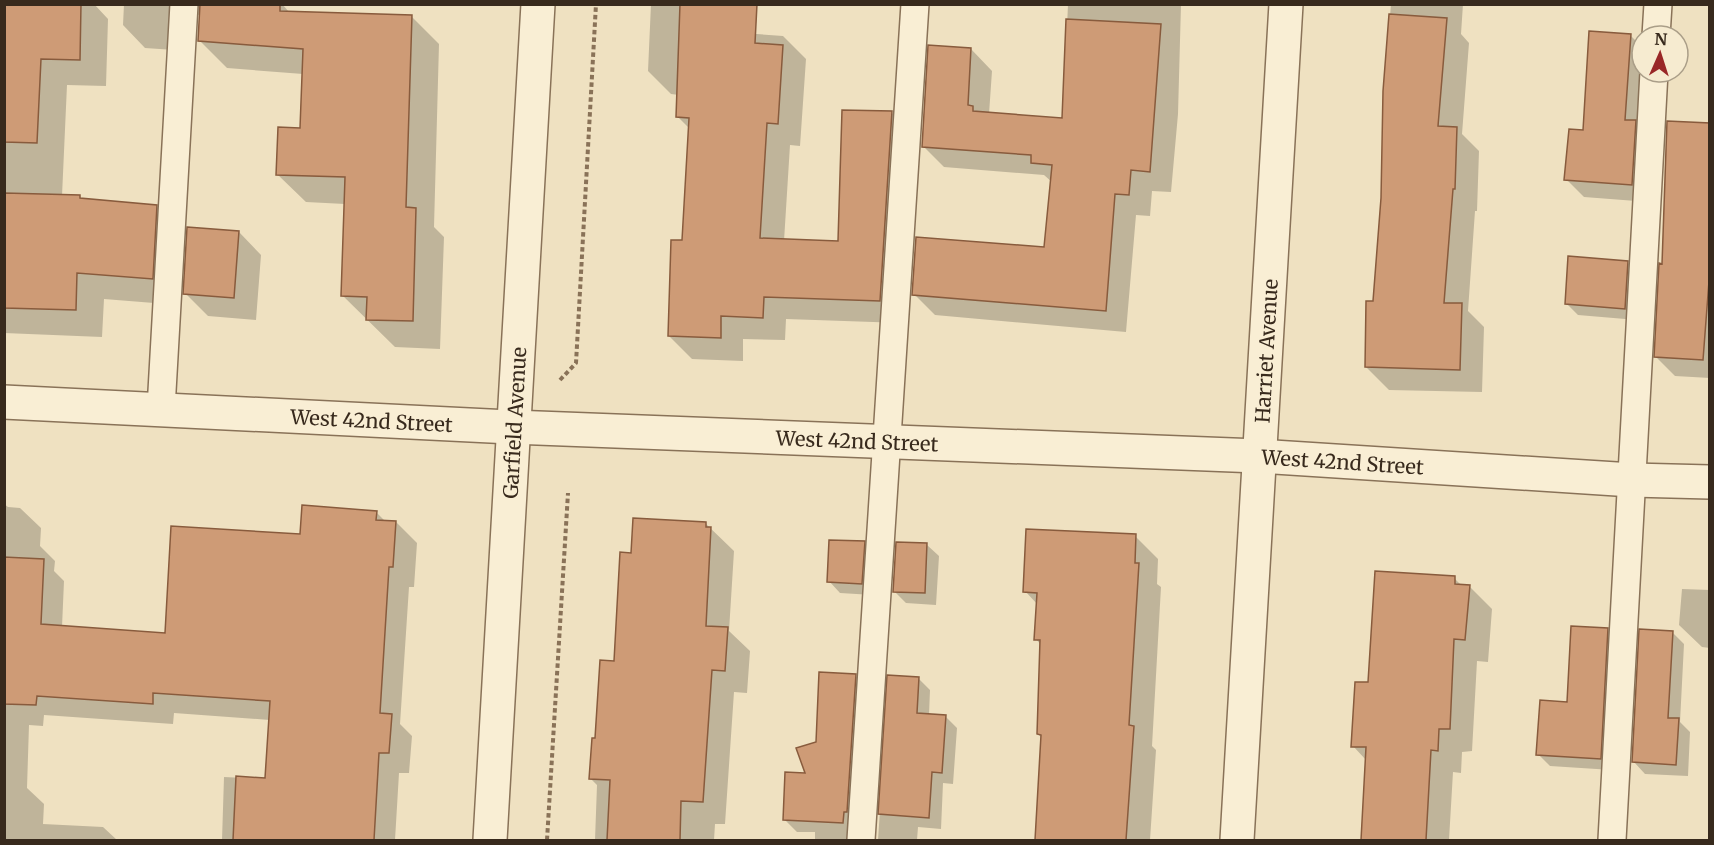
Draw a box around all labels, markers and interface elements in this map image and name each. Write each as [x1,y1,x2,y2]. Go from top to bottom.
north arrow [1630,24,1690,84]
text: N [1654,29,1668,49]
street label: Harriet Avenue [1249,278,1282,424]
street label: Garfield Avenue [497,346,531,499]
street label: West 42nd Street [289,404,454,437]
street label: West 42nd Street [774,425,939,456]
street label: West 42nd Street [1260,444,1425,479]

